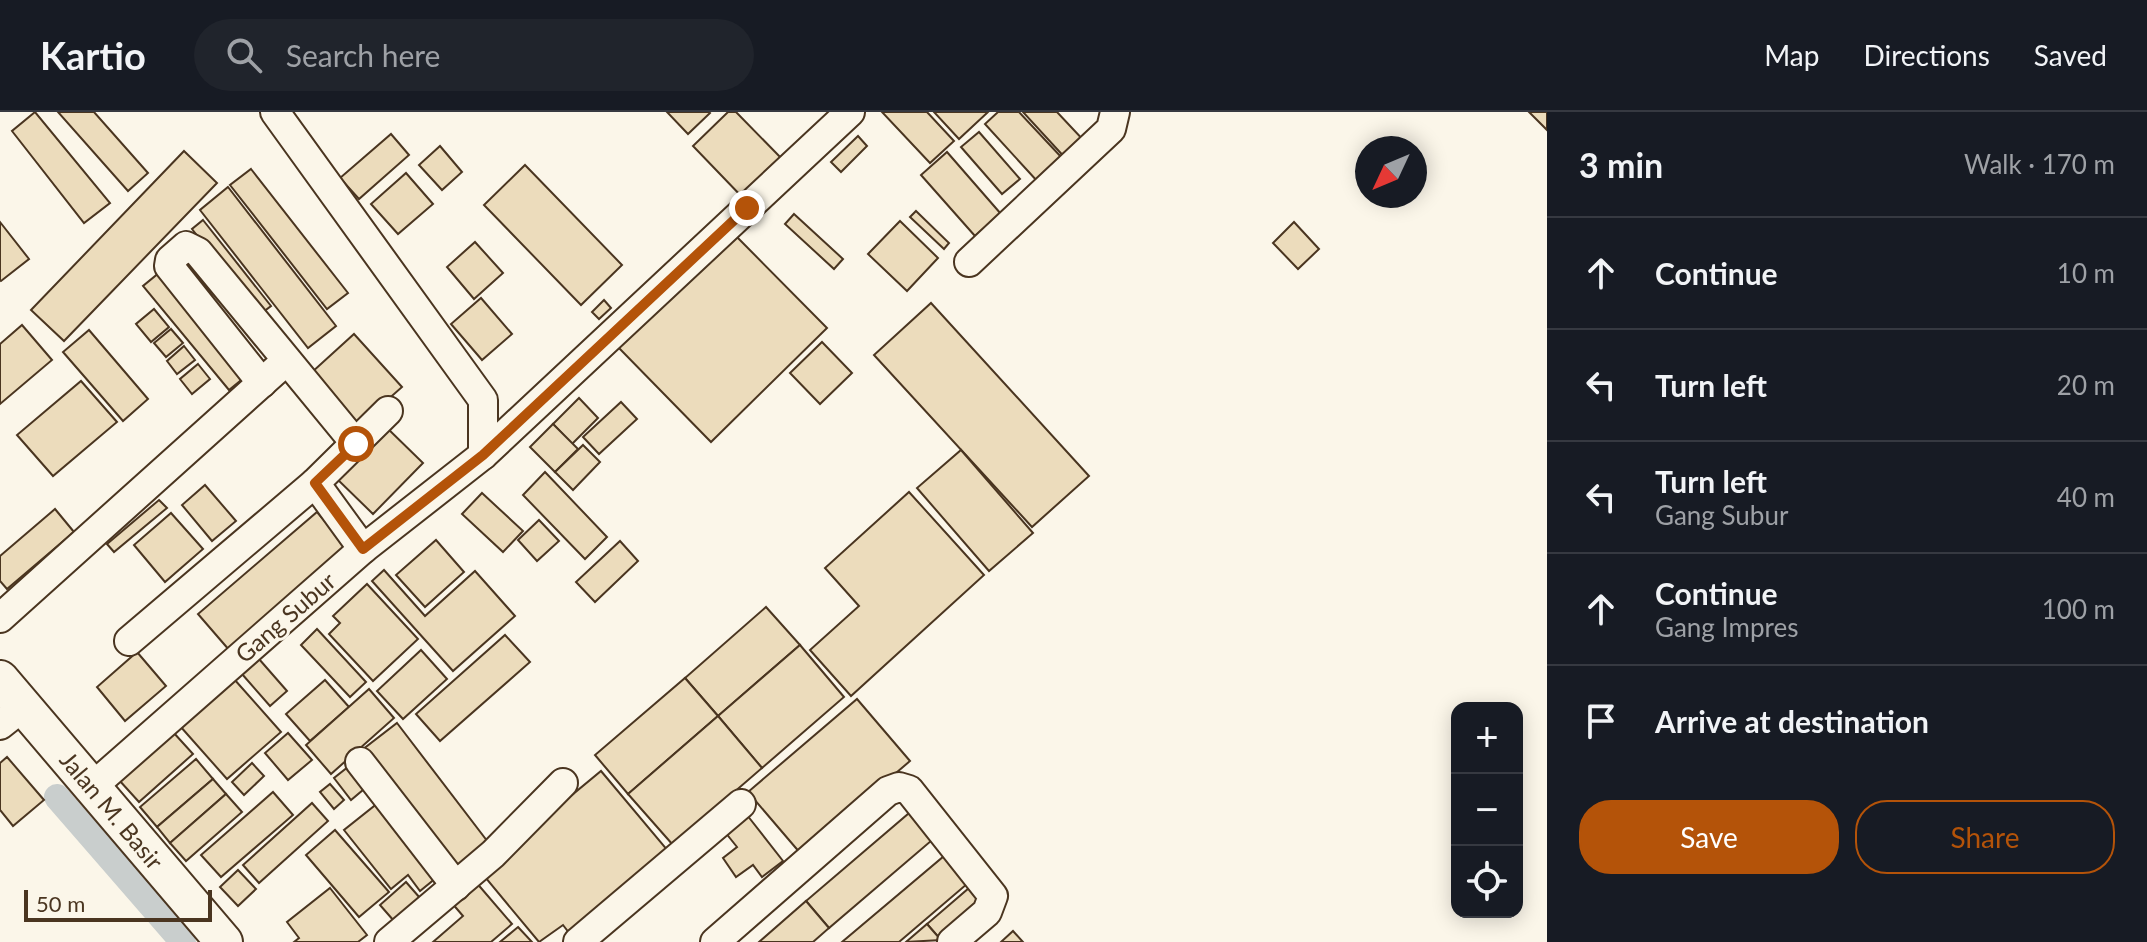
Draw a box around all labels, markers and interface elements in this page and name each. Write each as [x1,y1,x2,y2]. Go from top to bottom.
search box [194,19,754,91]
text: Kartio [40,32,146,78]
icon: search [222,33,266,77]
text: Search here [286,37,440,73]
text: Map [1764,38,1819,72]
text: Directions [1863,38,1990,72]
text: Saved [2034,38,2107,72]
north arrow [1355,136,1427,208]
text: 3 min [1579,144,1663,185]
text: Walk · 170 m [1964,148,2115,180]
route end [729,190,765,226]
icon: ahead [1579,251,1623,295]
text: Continue [1655,255,1778,291]
text: 10 m [2057,257,2115,289]
icon: left [1579,363,1623,407]
text: Turn left [1655,367,1767,403]
text: 20 m [2057,369,2115,401]
route start [338,426,374,462]
text: Turn left [1655,463,1767,499]
icon: left [1579,475,1623,519]
text: 40 m [2057,481,2115,513]
text: Gang Subur [1655,499,1788,531]
street label: Gang Subur [229,565,341,668]
text: Continue [1655,575,1778,611]
icon: ahead [1579,587,1623,631]
text: 100 m [2042,593,2115,625]
text: Gang Impres [1655,611,1798,643]
icon: arrive [1579,699,1623,743]
map controls [1451,702,1523,918]
button: + [1451,702,1523,774]
text: Arrive at destination [1655,703,1929,739]
street label: Jalan M. Basir [54,745,170,875]
button: − [1451,774,1523,846]
button: Save [1579,800,1839,874]
button: Share [1855,800,2115,874]
button: locate [1451,846,1523,918]
scale bar [24,886,212,922]
text: 50 m [36,890,85,917]

